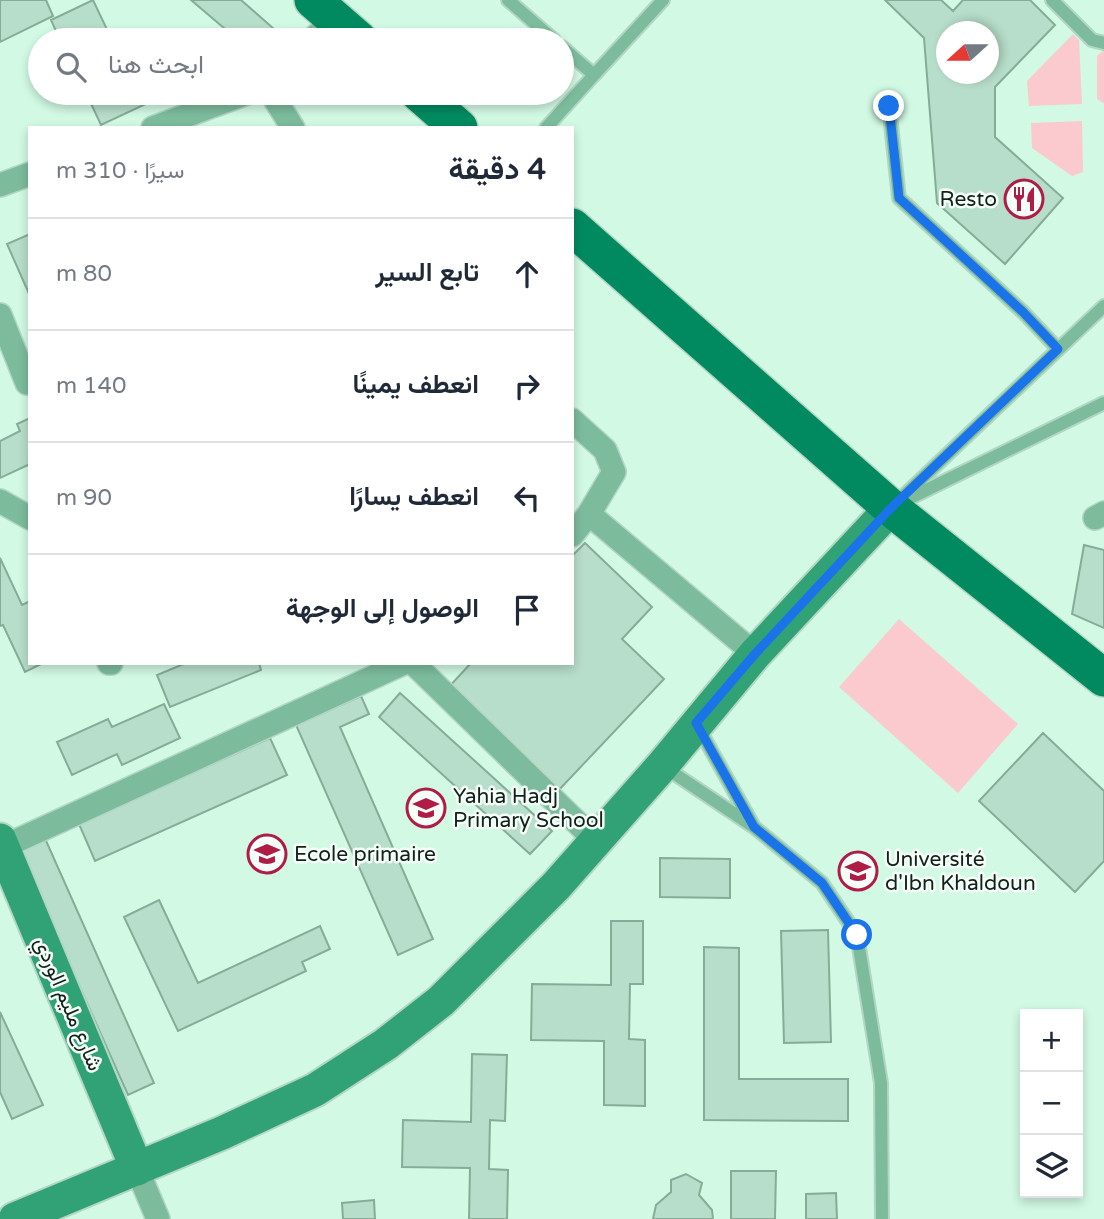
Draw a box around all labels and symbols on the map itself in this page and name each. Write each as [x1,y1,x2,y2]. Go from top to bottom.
north arrow [936,21,999,84]
route end [873,90,904,121]
restaurant icon: Resto [1003,178,1045,220]
place label: Resto [940,187,997,212]
place label: Yahia Hadj Primary School [453,784,604,833]
school or university icon: Yahia Hadj Primary School [405,787,447,829]
school or university icon: Ecole primaire [246,833,288,875]
place label: Ecole primaire [294,842,436,867]
place label: Université d'Ibn Khaldoun [885,847,1036,896]
school or university icon: Université d'Ibn Khaldoun [837,850,879,892]
route start [841,919,872,950]
street label: شارع مليم الوردي [25,933,107,1076]

